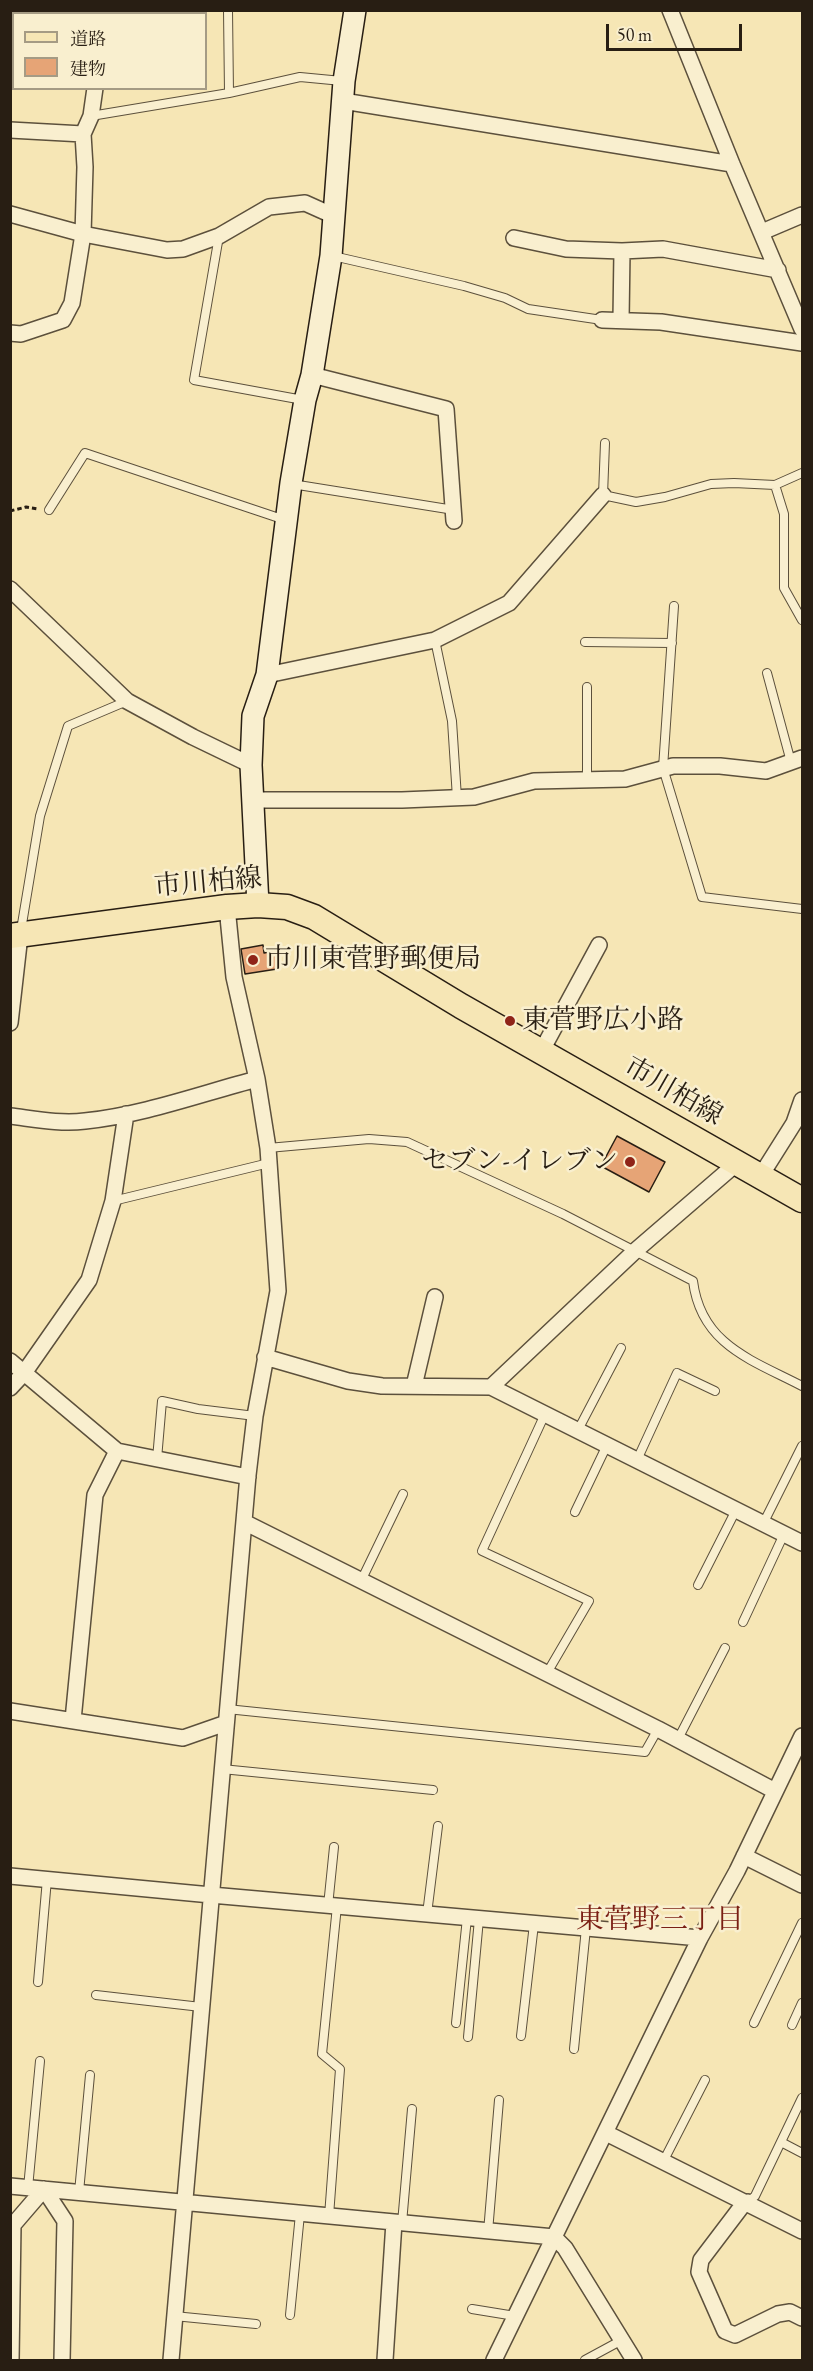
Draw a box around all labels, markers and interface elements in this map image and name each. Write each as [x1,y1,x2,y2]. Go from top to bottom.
legend [12,12,207,90]
scale bar [609,12,746,50]
text: 50 m [617,23,652,46]
text: 道路 [70,27,106,50]
text: 建物 [70,57,106,80]
street label: 市川柏線 [153,862,263,904]
place label: 市川東菅野郵便局 [265,944,481,976]
marker: 市川東菅野郵便局 [246,953,260,967]
place label: 東菅野広小路 [522,1005,684,1037]
marker: 東菅野広小路 [503,1014,517,1028]
street label: 市川柏線 [618,1051,728,1133]
place label: セブン-イレブン [422,1146,618,1178]
marker: セブン-イレブン [623,1155,637,1169]
district label: 東菅野三丁目 [576,1903,744,1937]

